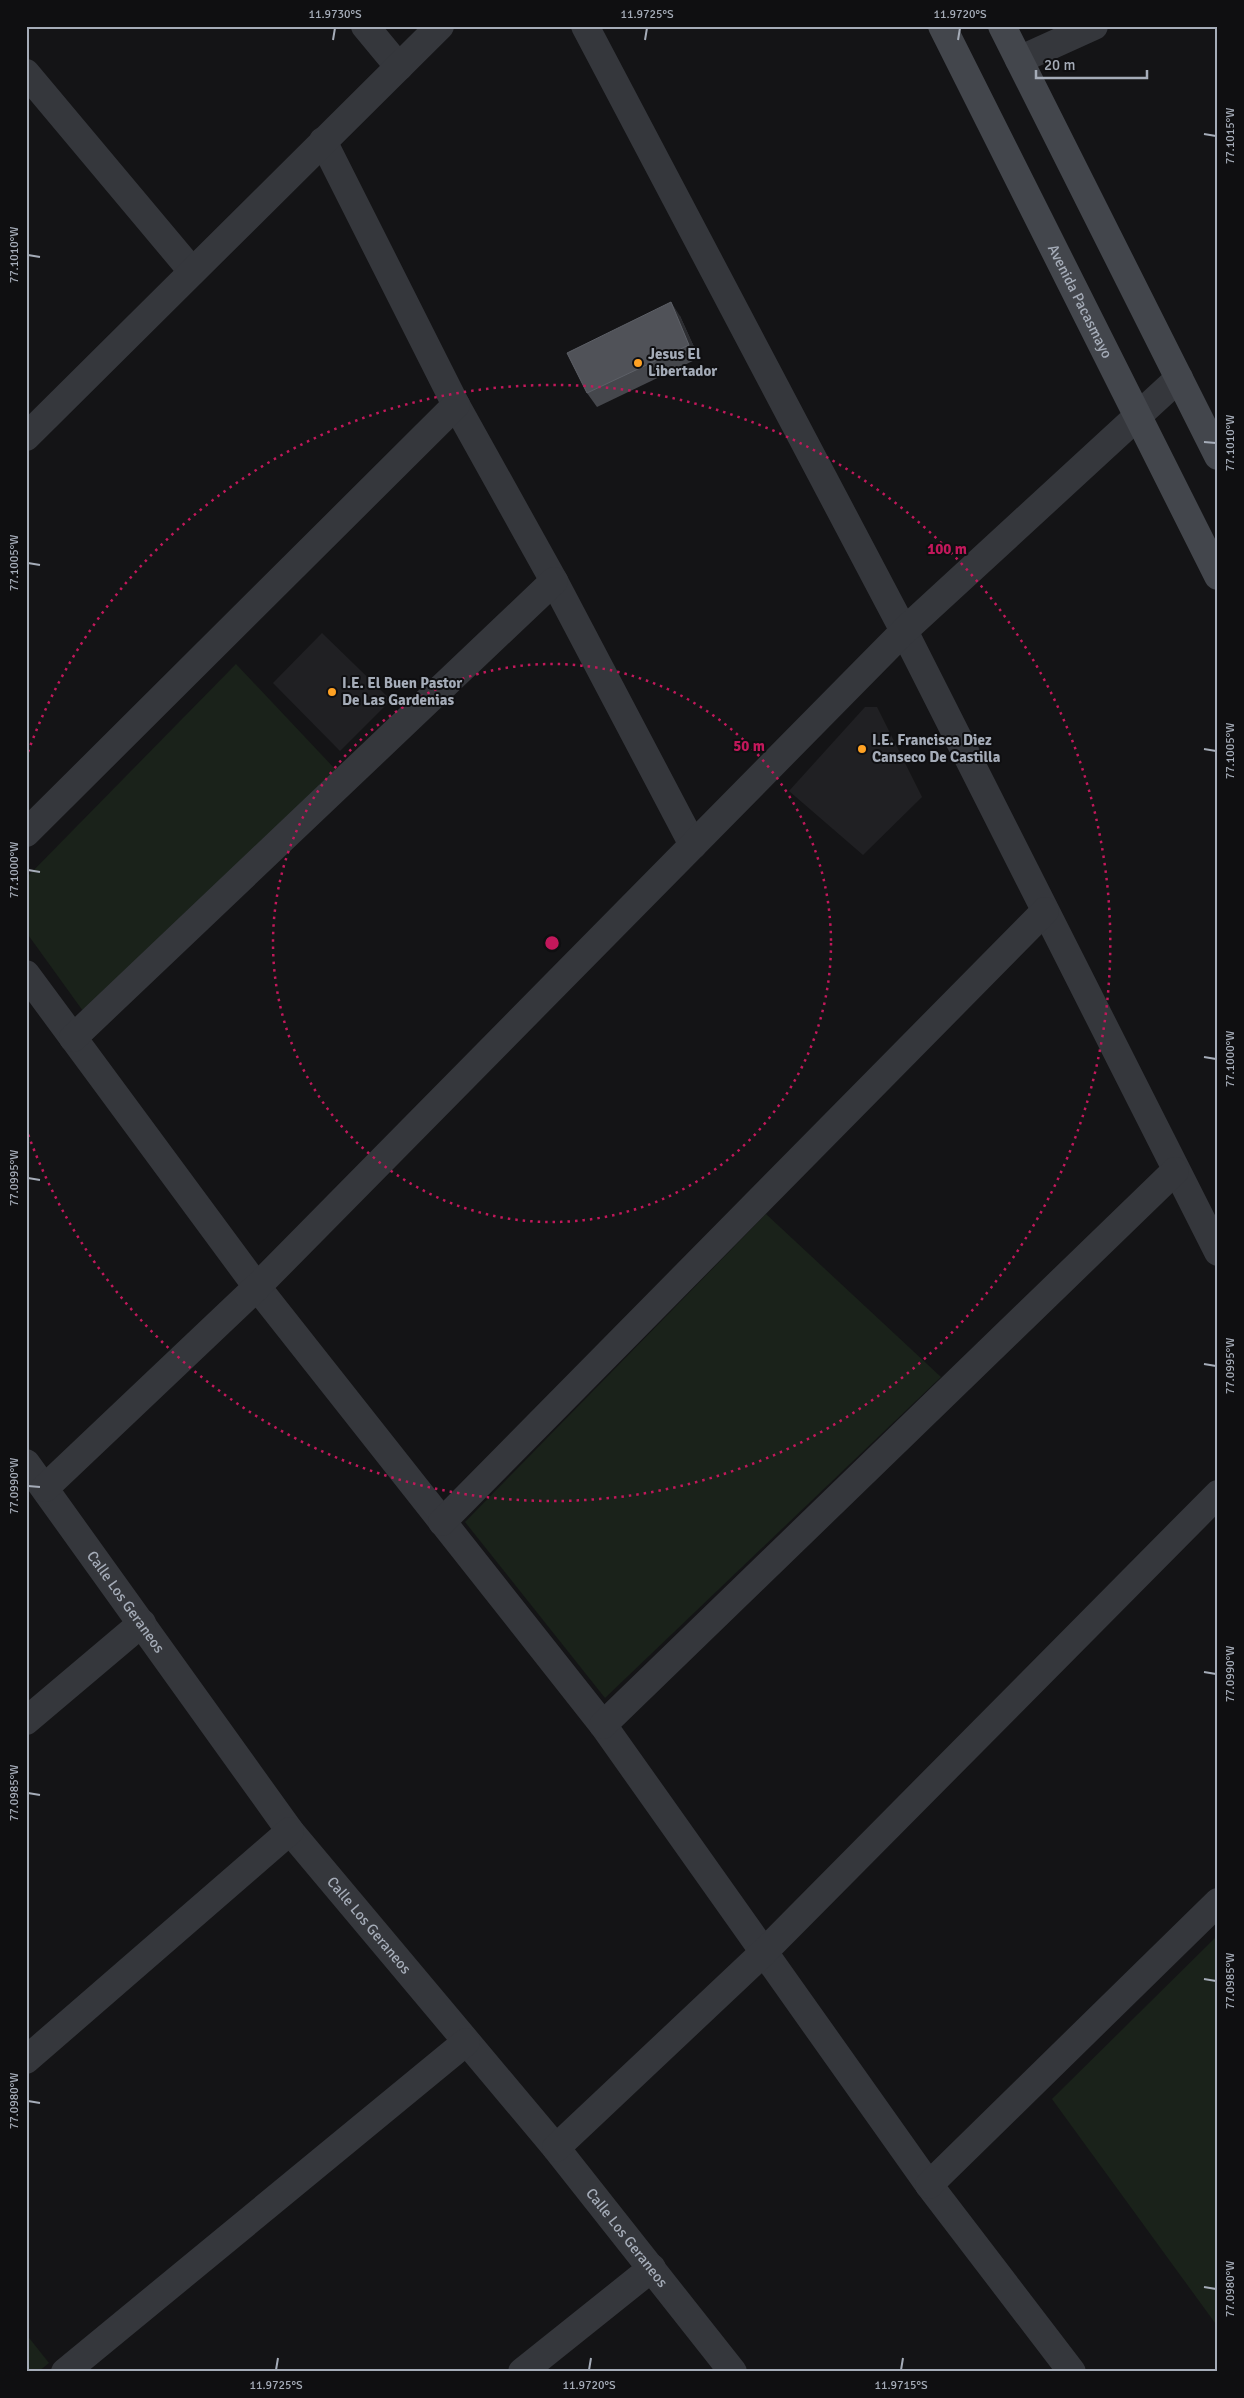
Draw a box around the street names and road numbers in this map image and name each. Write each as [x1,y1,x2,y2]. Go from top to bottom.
street label: Avenida Pacasmayo [1044,241,1116,361]
street label: Calle Los Geraneos [83,1547,169,1657]
street label: Calle Los Geraneos [323,1873,415,1978]
street label: Calle Los Geraneos [582,2184,672,2291]

